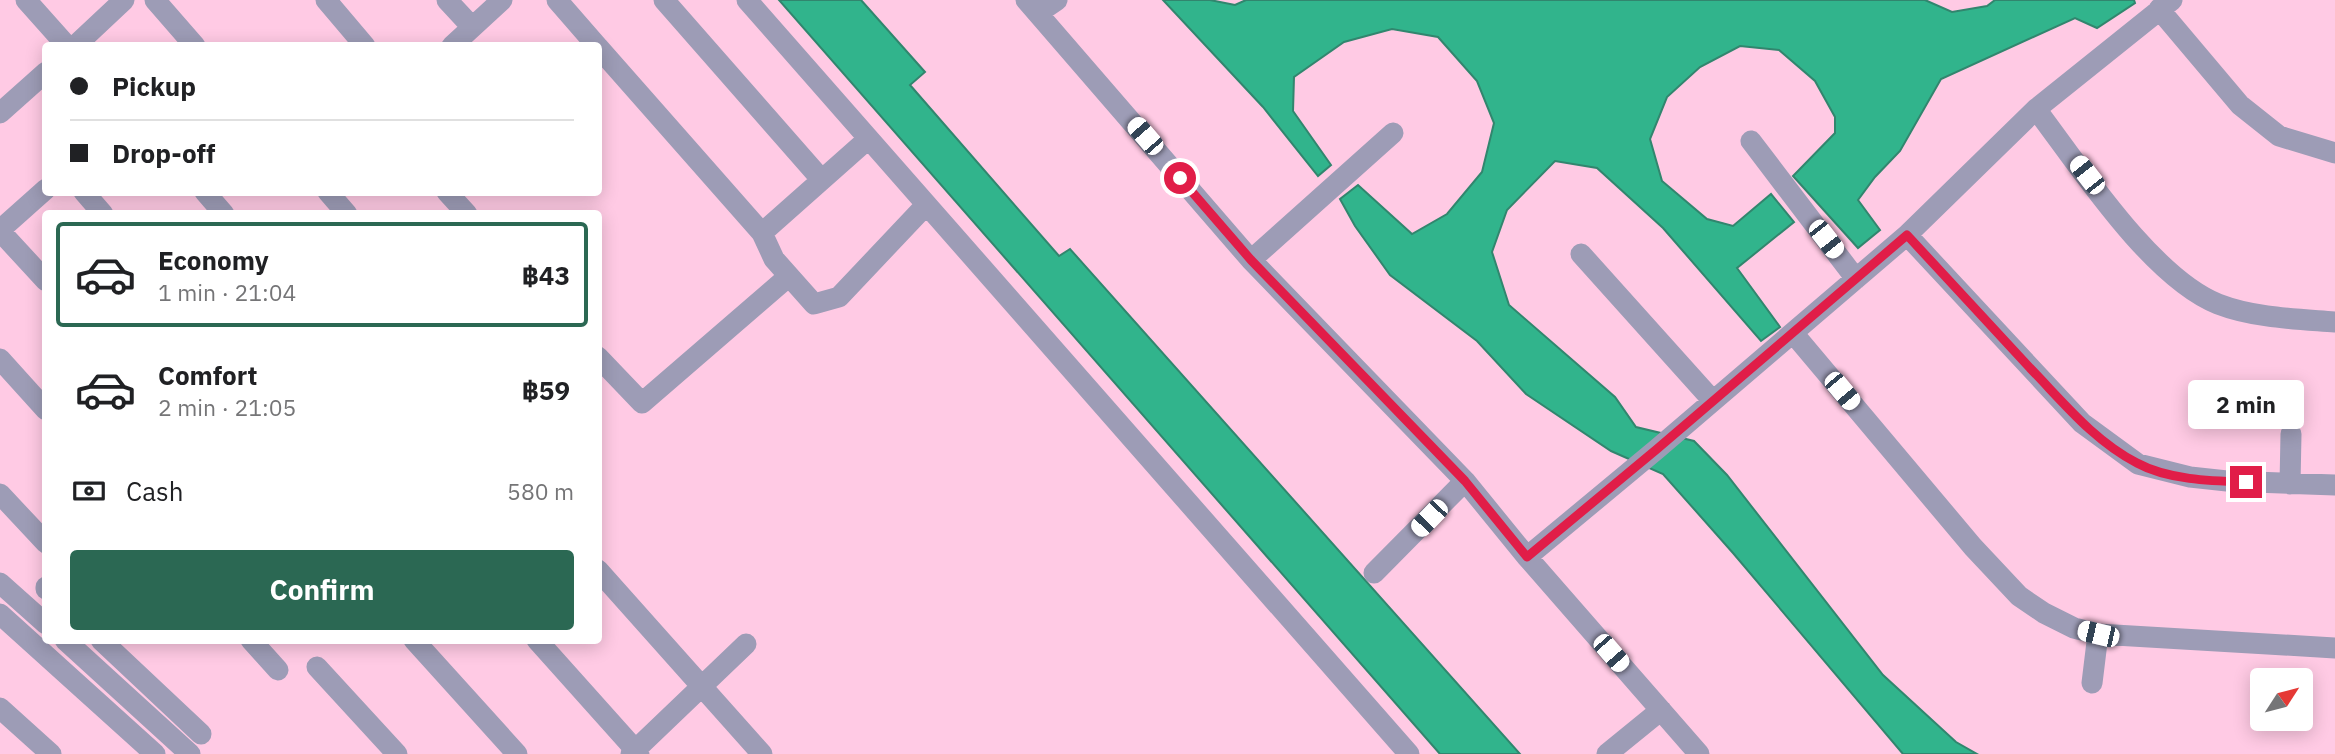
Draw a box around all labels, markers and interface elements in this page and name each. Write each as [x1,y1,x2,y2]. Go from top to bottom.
text: Pickup [112,69,196,103]
car [1124,113,1167,159]
text: Drop-off [112,136,215,170]
car [2066,152,2109,198]
route start [1164,162,1196,194]
car [1805,216,1848,262]
icon: car [74,243,137,306]
text: Economy [158,243,269,277]
text: ฿43 [522,258,570,292]
text: 1 min · 21:04 [158,277,296,307]
icon: car [74,358,137,421]
text: Comfort [158,358,257,392]
car [1821,368,1864,414]
text: ฿59 [522,373,570,407]
callout: 2 min [2188,380,2304,430]
text: 2 min [2216,389,2276,419]
text: 2 min · 21:05 [158,392,296,422]
route end [2230,466,2262,498]
icon: cash [70,472,108,510]
text: Cash [126,474,183,508]
text: 580 m [507,476,574,506]
car [1407,496,1452,540]
button: Confirm [70,550,574,630]
car [2076,619,2121,649]
car [1590,630,1633,676]
north arrow [2250,668,2314,732]
map controls [2250,668,2313,731]

